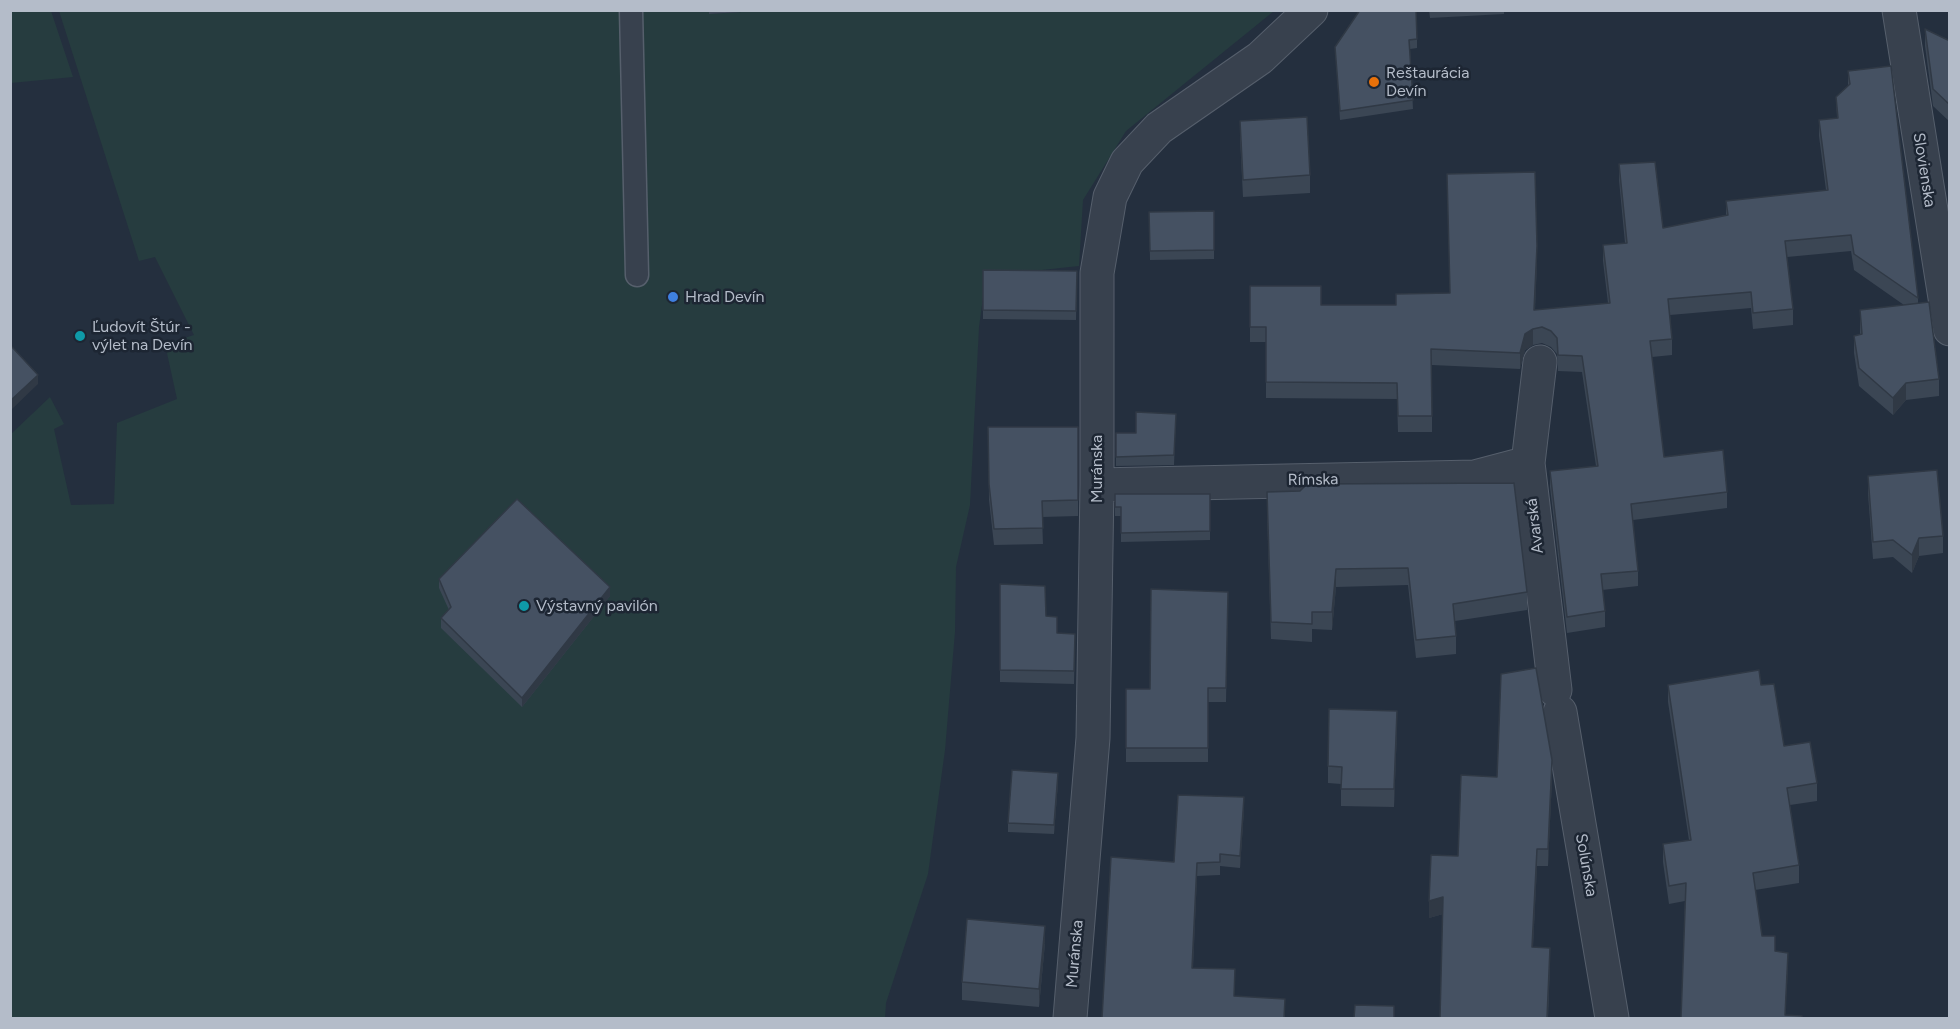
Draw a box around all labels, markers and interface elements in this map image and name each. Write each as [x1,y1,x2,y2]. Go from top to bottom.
place label: Reštaurácia Devín [1386,63,1469,101]
marker: Reštaurácia Devín [1367,75,1381,89]
street label: Slovienska [1909,131,1939,209]
place label: Hrad Devín [685,287,764,307]
marker: Hrad Devín [666,290,680,304]
place label: Ľudovít Štúr - výlet na Devín [92,317,193,355]
marker: Ľudovít Štúr - výlet na Devín [73,329,87,343]
street label: Muránska [1087,435,1107,503]
street label: Rímska [1288,470,1338,490]
street label: Avarská [1522,497,1548,555]
place label: Výstavný pavilón [536,596,658,616]
marker: Výstavný pavilón [517,599,531,613]
street label: Solúnska [1571,832,1601,898]
street label: Muránska [1062,919,1088,989]

